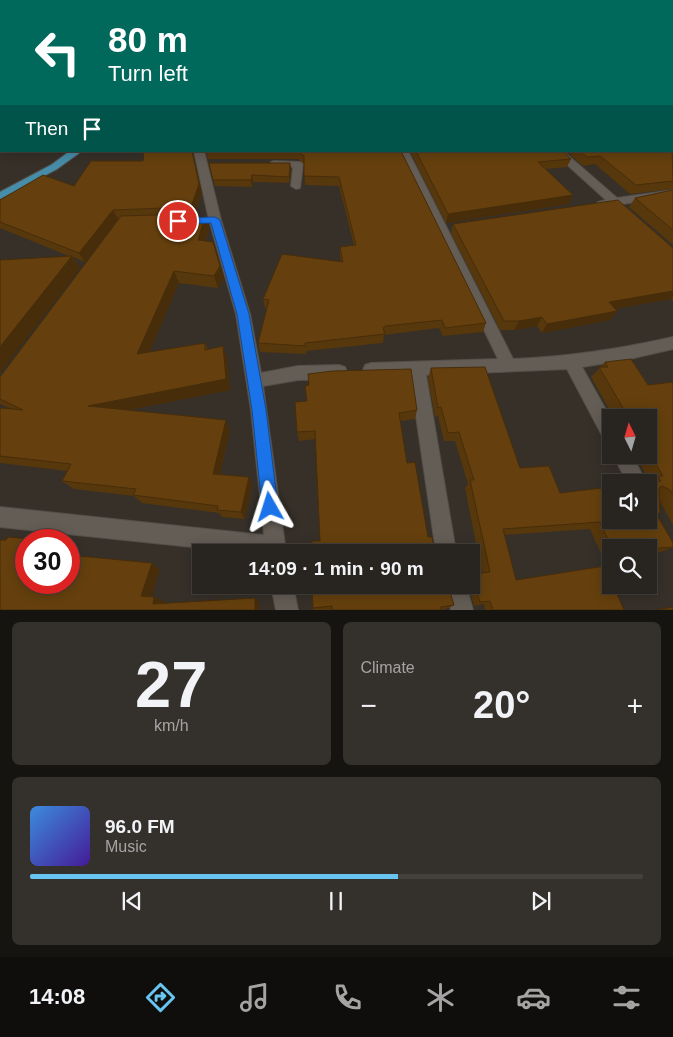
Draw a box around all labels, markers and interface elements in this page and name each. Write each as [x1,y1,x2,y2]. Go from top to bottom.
icon: left [25,20,90,85]
text: 80 m [108,20,188,59]
text: Turn left [108,61,188,86]
icon: arrive [78,115,106,143]
text: Then [25,118,68,139]
pin [157,200,199,242]
icon: arrive [164,207,192,235]
north arrow [602,409,658,464]
map controls [602,409,657,594]
button: sound [602,474,657,529]
position arrow [243,480,295,532]
speed limit sign: 30 [15,529,80,594]
button: search [602,539,657,594]
text: 14:09 · 1 min · 90 m [248,558,424,579]
text: 27 [135,648,207,721]
text: Climate [361,659,415,676]
text: 20° [473,684,530,726]
text: − [361,690,377,721]
text: + [627,690,643,721]
text: km/h [154,717,189,734]
text: 96.0 FM [105,816,175,837]
text: Music [105,838,147,855]
icon: previous [118,887,146,915]
icon: pause [322,887,350,915]
icon: next [527,887,555,915]
icon: directions [143,980,178,1015]
icon: music [237,980,272,1015]
icon: phone [330,980,365,1015]
icon: climate [423,980,458,1015]
icon: car [516,980,551,1015]
icon: filters [609,980,644,1015]
text: 14:08 [29,984,85,1009]

